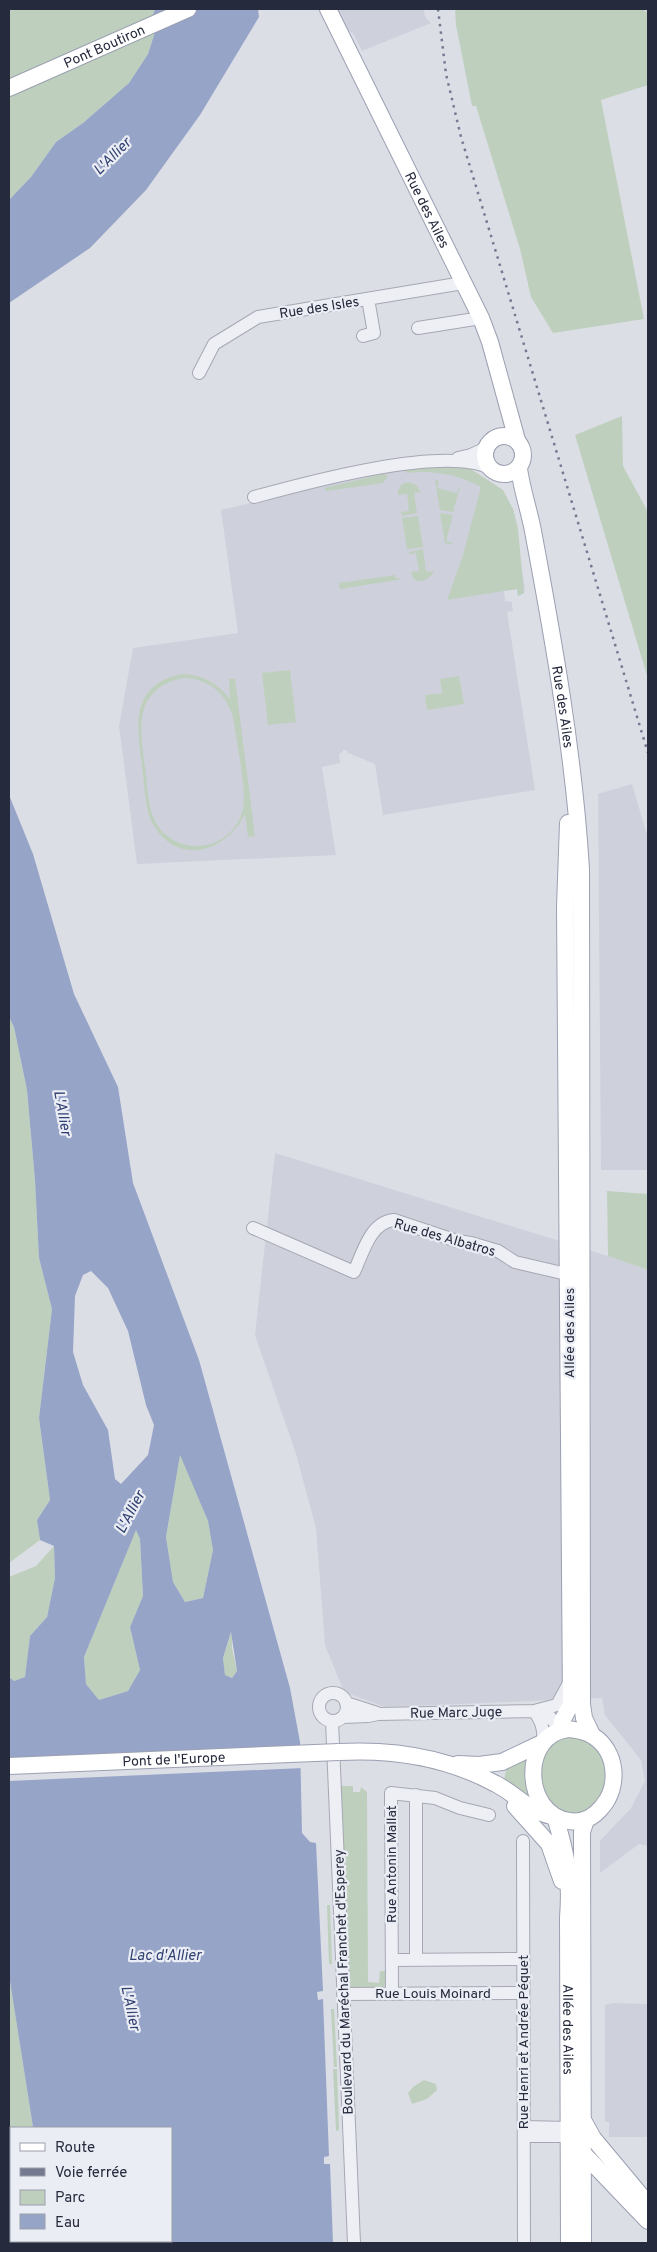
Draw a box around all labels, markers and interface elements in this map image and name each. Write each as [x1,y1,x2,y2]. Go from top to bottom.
street label: Pont Boutiron [61,22,148,73]
water label: L'Allier [90,133,137,180]
street label: Rue des Ailes [400,169,452,251]
street label: Rue des Isles [278,294,360,323]
street label: Rue des Ailes [547,665,576,749]
water label: L'Allier [48,1089,75,1139]
street label: Rue des Albatros [392,1216,497,1261]
street label: Allée des Ailes [562,1288,579,1378]
water label: L'Allier [112,1487,151,1537]
street label: Rue Marc Juge [410,1704,502,1723]
street label: Pont de l'Europe [122,1750,226,1771]
street label: Rue Antonin Mallat [384,1805,401,1923]
street label: Boulevard du Maréchal Franchet d'Esperey [331,1849,358,2115]
water label: Lac d'Allier [129,1947,202,1966]
street label: Rue Henri et Andrée Péquet [516,1955,533,2129]
water label: L'Allier [115,1984,144,2034]
street label: Allée des Ailes [558,1984,575,2075]
street label: Rue Louis Moinard [375,1986,491,2003]
legend [10,2127,172,2242]
text: Route [55,2139,95,2158]
text: Voie ferrée [55,2164,127,2183]
text: Parc [55,2189,85,2208]
text: Eau [55,2214,80,2233]

